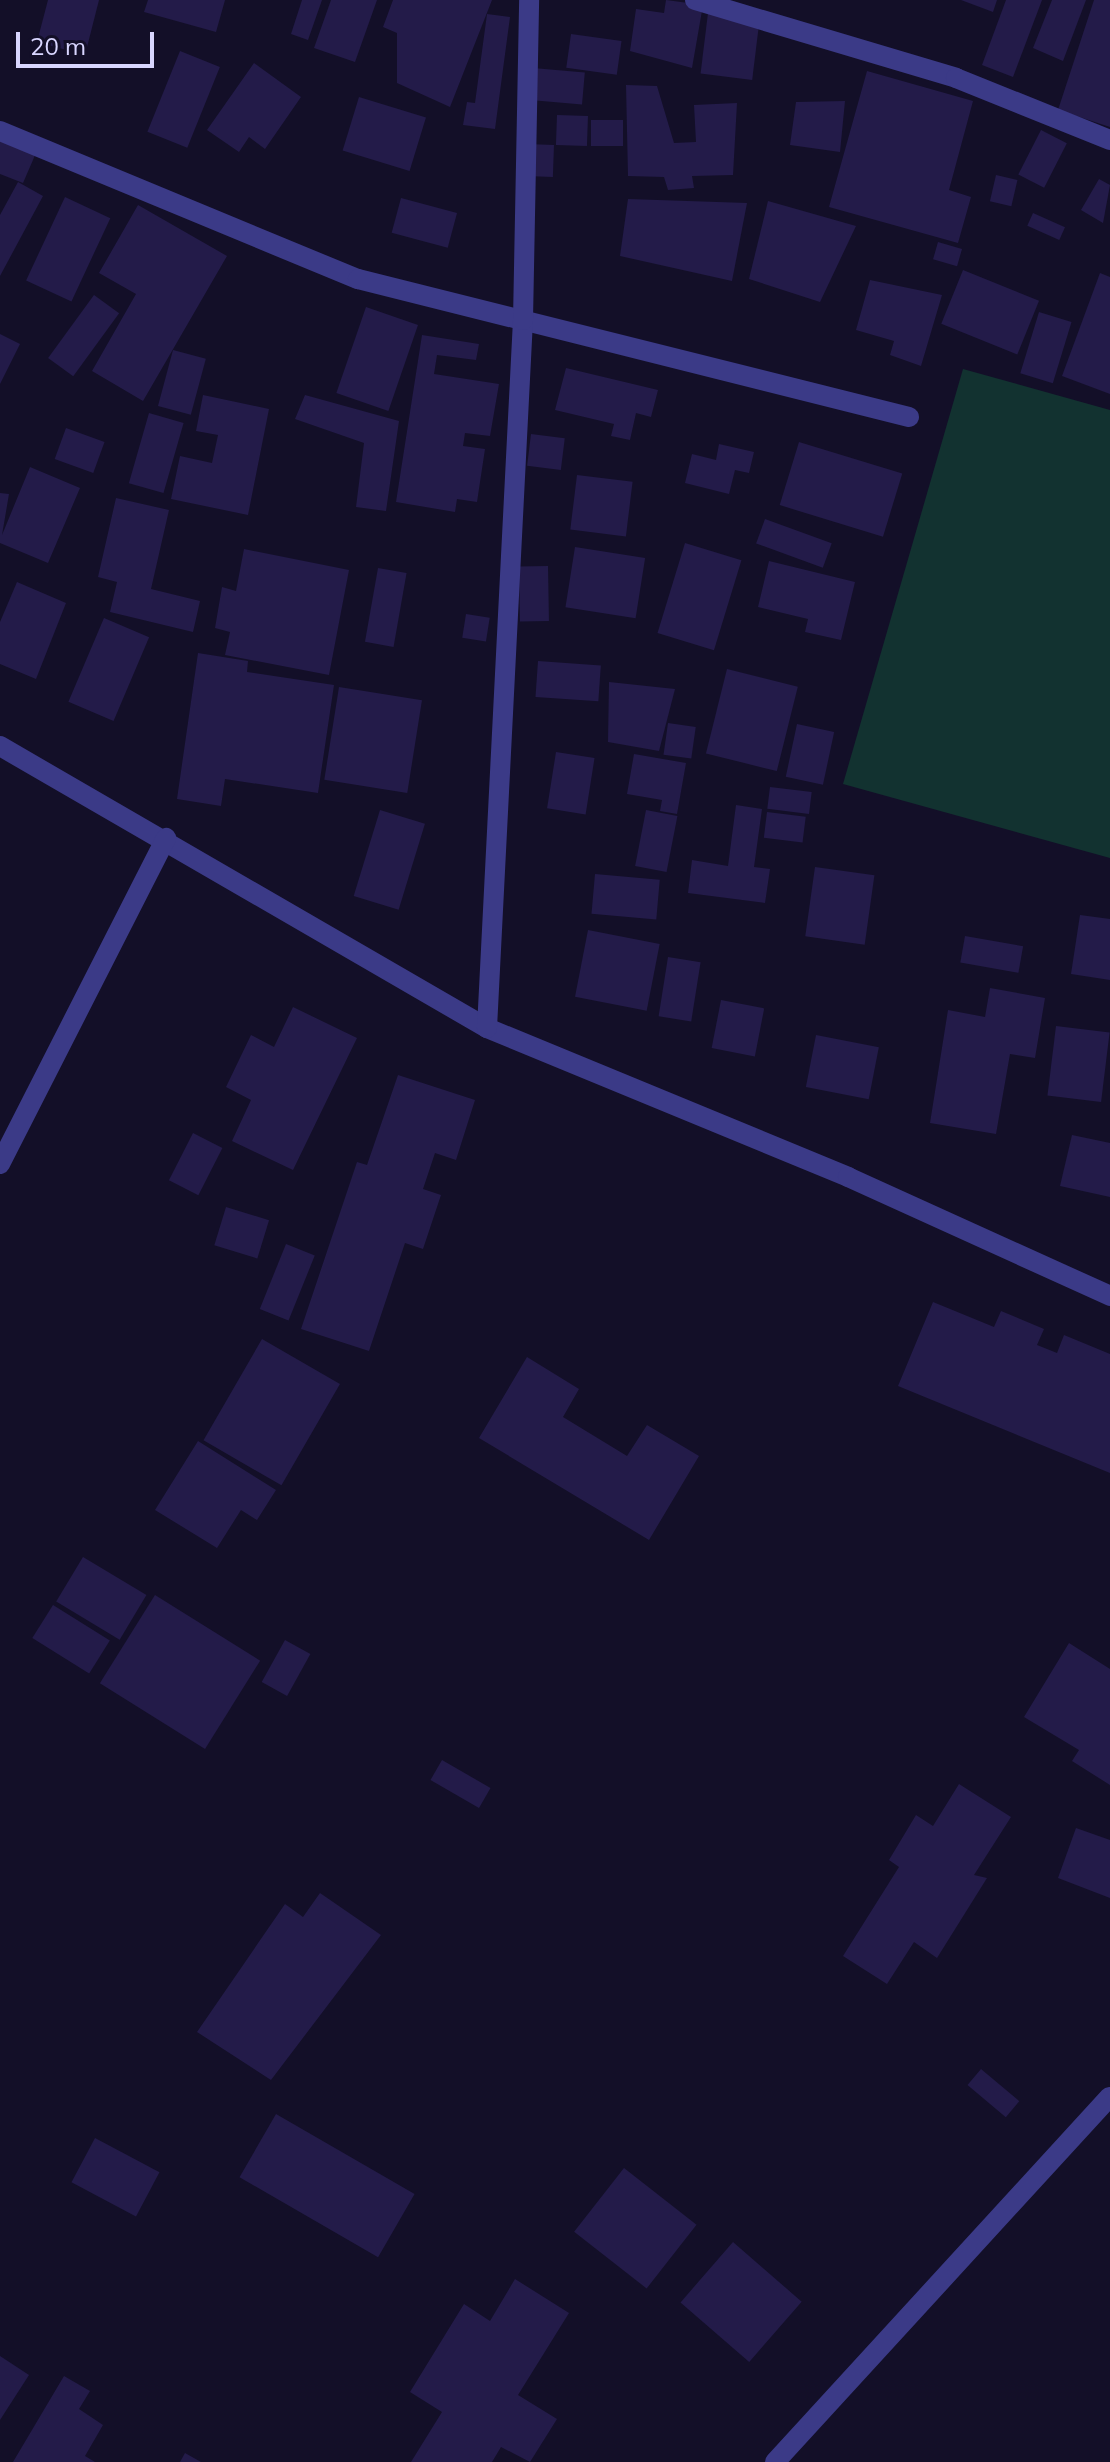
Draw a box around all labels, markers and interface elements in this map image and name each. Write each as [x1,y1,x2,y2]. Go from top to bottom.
scale bar [20,16,158,66]
text: 20 m [30,31,86,61]

